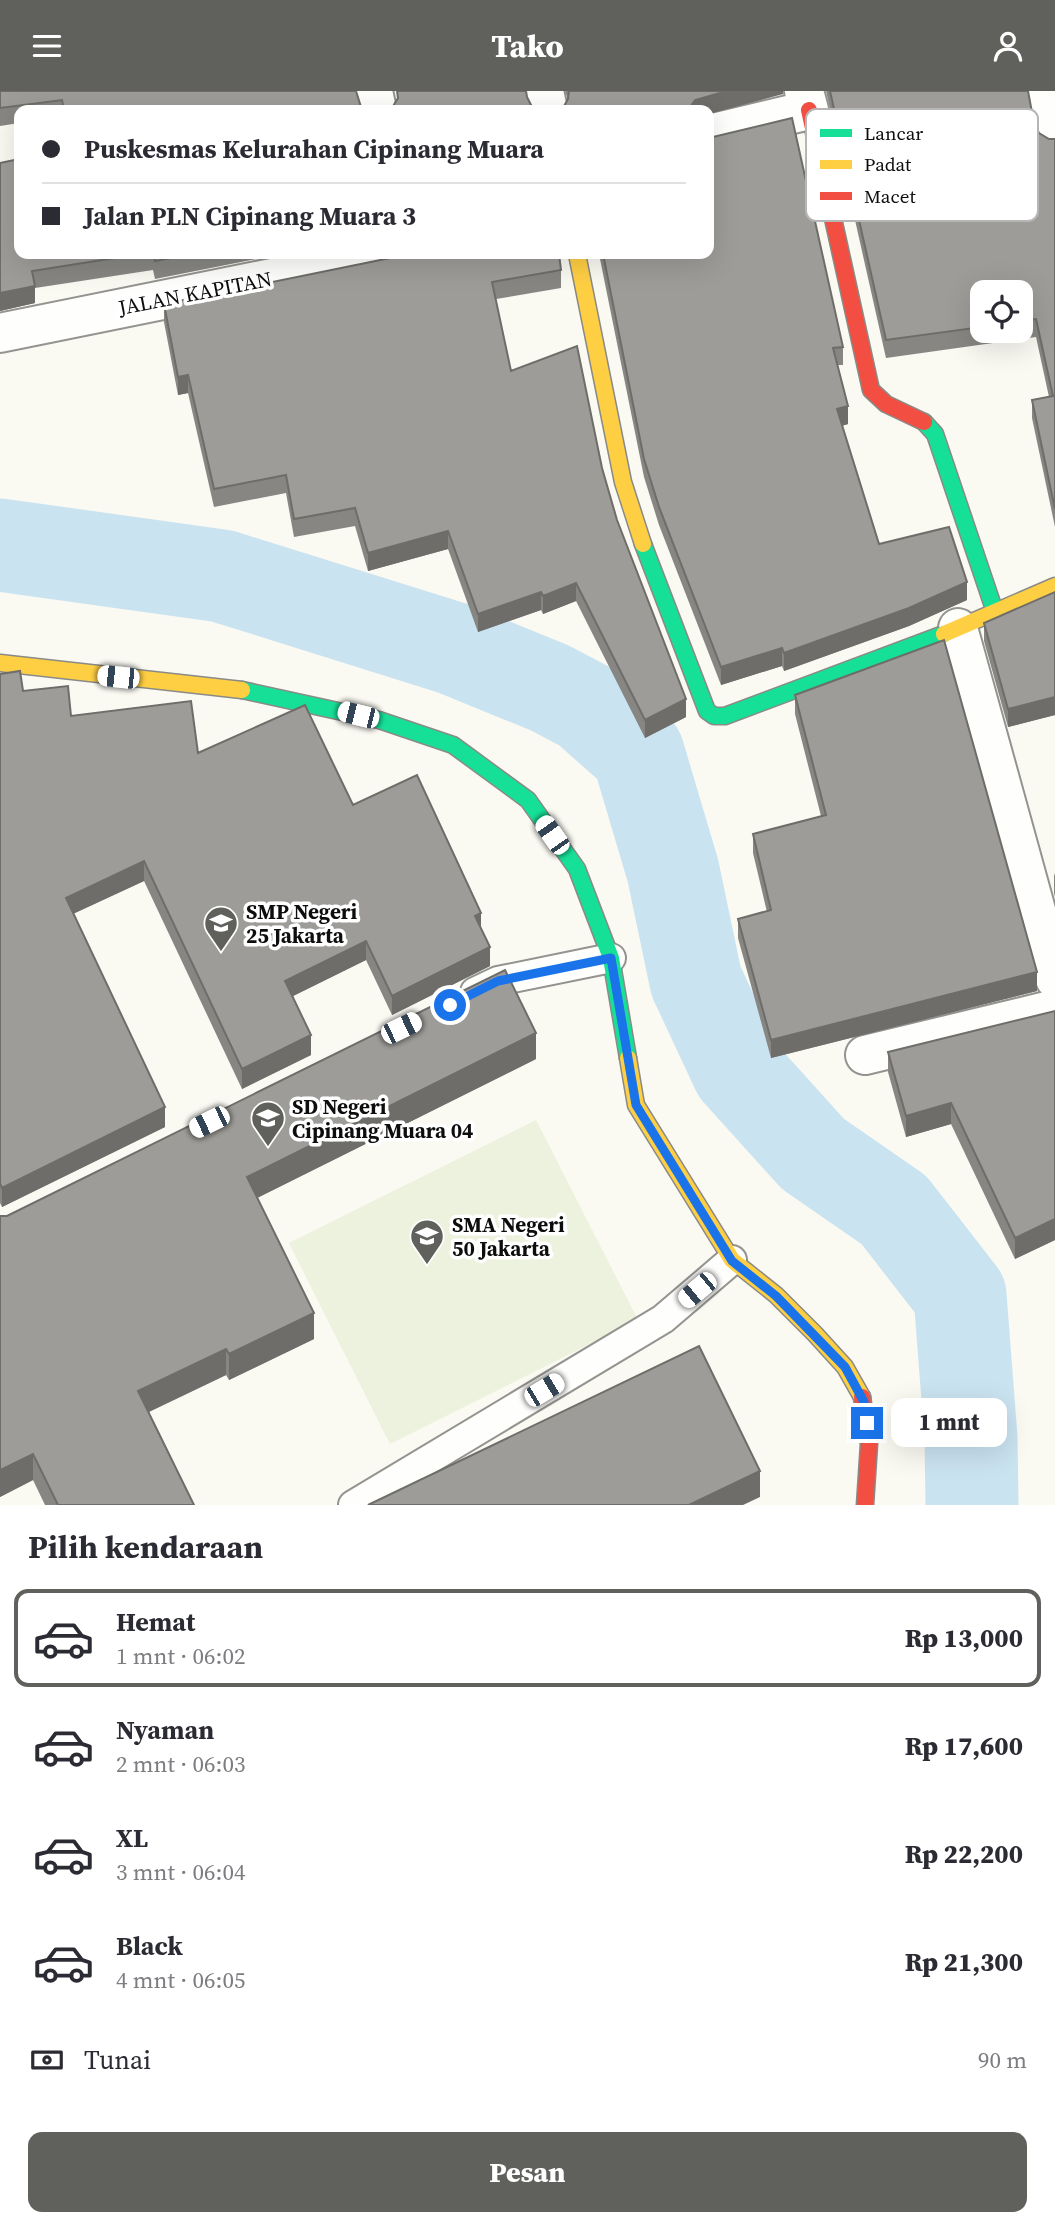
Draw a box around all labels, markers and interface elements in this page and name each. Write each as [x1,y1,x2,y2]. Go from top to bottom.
text: Tako [491,24,564,68]
icon: menu [28,27,66,65]
icon: person [989,27,1027,65]
legend [806,109,1038,221]
text: Lancar [864,120,923,146]
text: Puskesmas Kelurahan Cipinang Muara [84,131,544,167]
text: Padat [864,151,912,177]
text: Macet [864,183,916,209]
text: Jalan PLN Cipinang Muara 3 [84,198,416,234]
street label: JALAN KAPITAN [115,264,274,322]
map controls [970,280,1033,343]
button: locate [970,280,1033,343]
car [97,664,140,690]
car [336,700,381,730]
car [532,812,573,858]
place label: SMP Negeri 25 Jakarta [246,897,358,950]
school or university icon: SMP Negeri 25 Jakarta [202,904,240,953]
route start [434,989,466,1021]
car [378,1009,425,1047]
place label: SD Negeri Cipinang Muara 04 [292,1092,473,1145]
school or university icon: SD Negeri Cipinang Muara 04 [249,1099,287,1148]
car [186,1103,233,1141]
place label: SMA Negeri 50 Jakarta [452,1210,565,1263]
school or university icon: SMA Negeri 50 Jakarta [408,1217,446,1266]
car [675,1268,720,1312]
car [521,1370,568,1410]
callout: 1 mnt [892,1399,1007,1447]
text: 1 mnt [919,1406,979,1438]
route end [851,1407,883,1439]
text: Pilih kendaraan [28,1525,263,1569]
text: Hemat [116,1604,195,1640]
icon: car [32,1607,95,1670]
text: Rp 13,000 [905,1620,1023,1656]
text: 1 mnt · 06:02 [116,1640,245,1672]
text: Nyaman [116,1712,214,1748]
icon: car [32,1715,95,1778]
text: Rp 17,600 [905,1728,1023,1764]
text: 2 mnt · 06:03 [116,1748,245,1780]
text: XL [116,1820,148,1856]
icon: car [32,1823,95,1886]
text: Rp 22,200 [905,1836,1023,1872]
text: 3 mnt · 06:04 [116,1856,245,1888]
text: Black [116,1928,183,1964]
icon: car [32,1931,95,1994]
text: Rp 21,300 [905,1944,1023,1980]
text: 4 mnt · 06:05 [116,1964,245,1996]
icon: cash [28,2041,66,2079]
text: Tunai [84,2042,151,2078]
text: 90 m [978,2044,1027,2076]
button: Pesan [28,2132,1027,2212]

